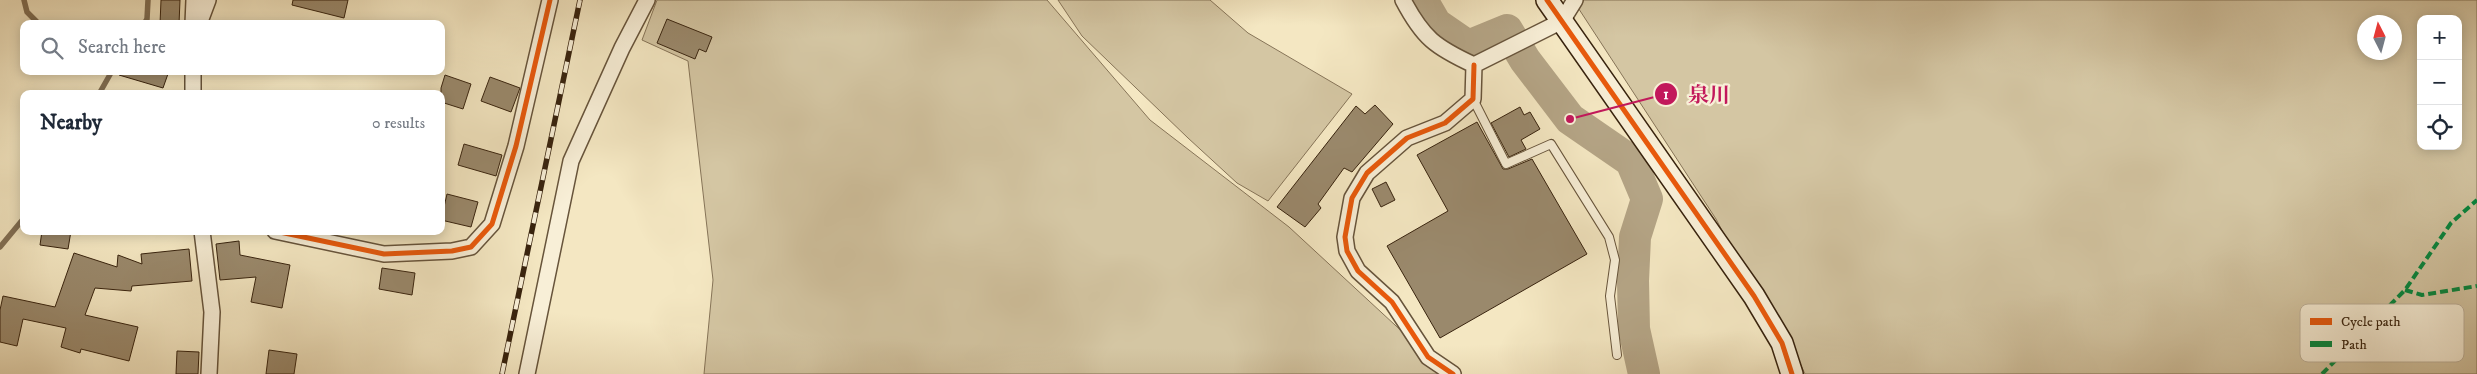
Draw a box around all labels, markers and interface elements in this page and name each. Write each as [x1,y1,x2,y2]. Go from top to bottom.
north arrow [2357,15,2402,60]
map controls [2417,15,2462,150]
button: + [2417,15,2462,60]
search box [20,20,445,75]
icon: search [38,34,66,62]
text: Search here [78,36,166,59]
button: − [2417,60,2462,105]
callout: 泉川 [1653,76,1740,112]
text: 泉川 [1688,83,1730,109]
text: 1 [1663,85,1669,104]
button: locate [2417,105,2462,150]
text: Nearby [40,110,102,136]
text: 0 results [372,113,425,133]
legend [2300,304,2464,362]
text: Cycle path [2341,313,2401,331]
text: Path [2341,336,2368,354]

